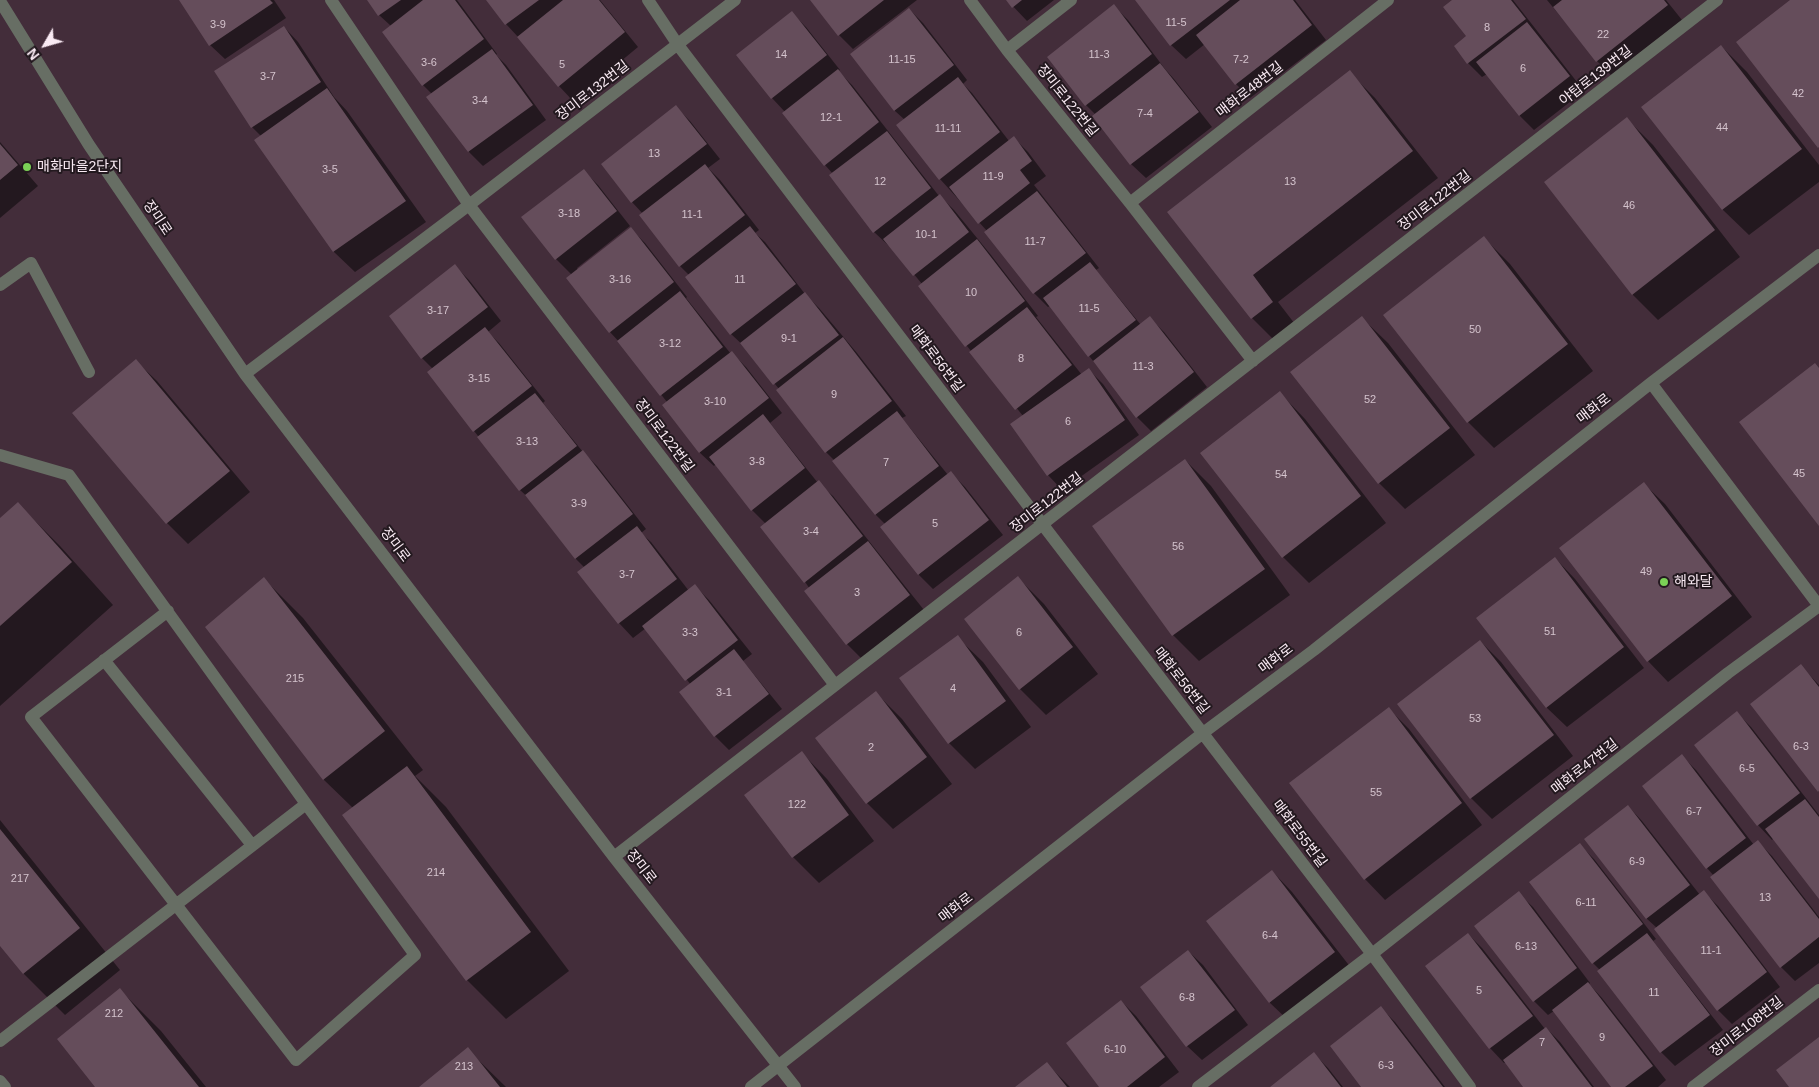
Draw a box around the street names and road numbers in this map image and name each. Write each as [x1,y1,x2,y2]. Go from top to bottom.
street label: 야탑로139번길 [1556,42,1636,110]
street label: 장미로132번길 [553,57,633,125]
street label: 매화로48번길 [1213,59,1287,121]
street label: 장미로122번길 [1033,62,1101,140]
street label: 장미로122번길 [1395,167,1475,235]
street label: 장미로 [139,197,175,239]
street label: 매화로56번길 [905,322,967,396]
street label: 매화로 [1574,390,1614,428]
street label: 장미로122번길 [631,396,697,476]
street label: 장미로122번길 [1007,469,1087,537]
street label: 장미로 [377,525,413,565]
street label: 매화로 [1256,641,1296,677]
street label: 매화로56번길 [1150,644,1212,718]
street label: 매화로47번길 [1548,736,1622,798]
street label: 매화로55번길 [1268,797,1330,871]
street label: 장미로 [622,847,660,887]
street label: 매화로 [936,889,976,927]
street label: 장미로108번길 [1707,993,1787,1061]

